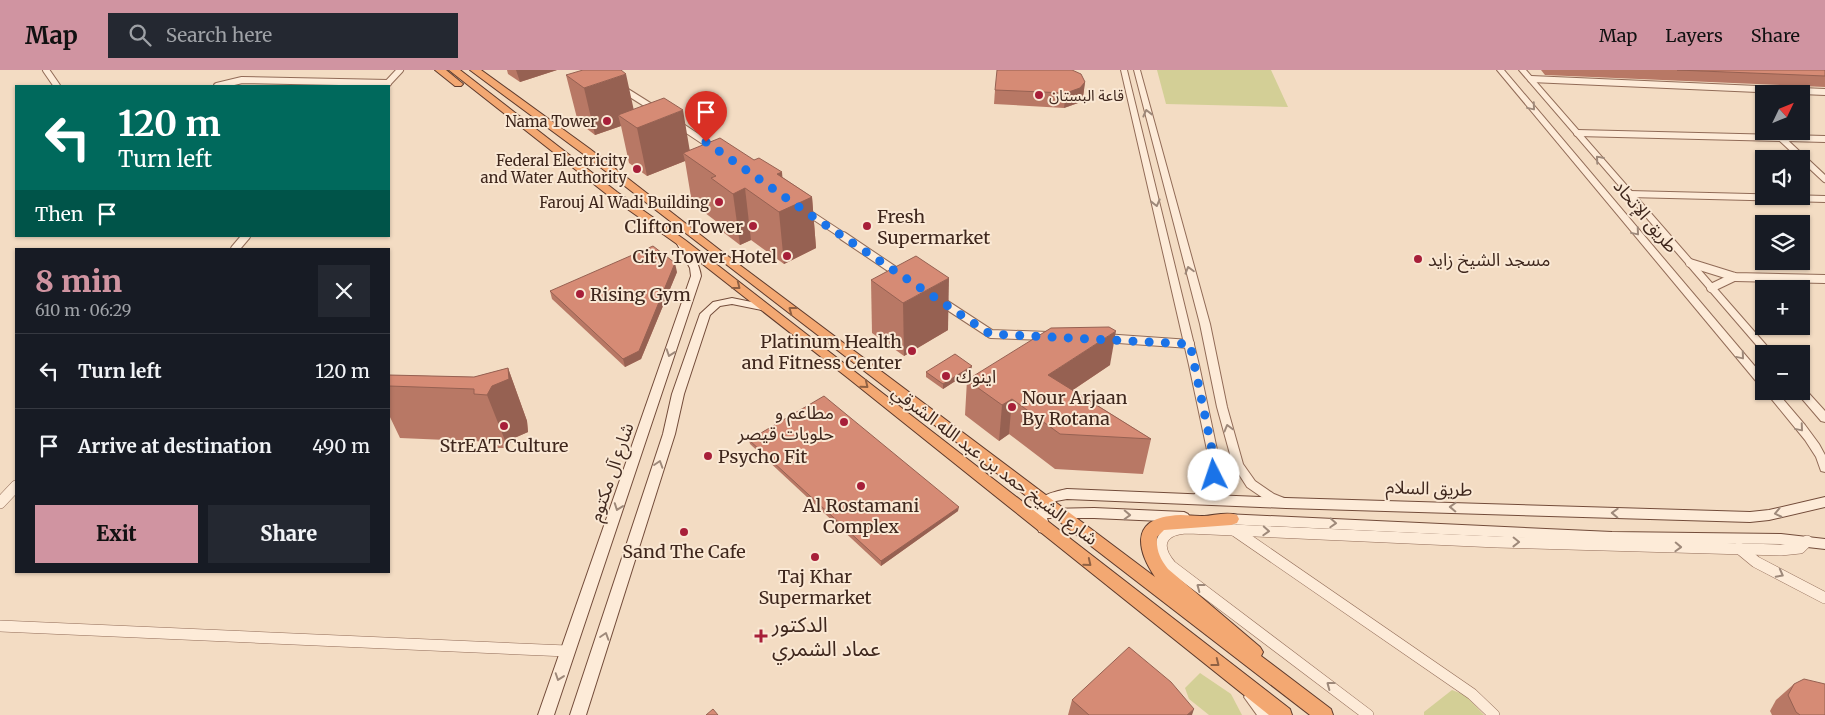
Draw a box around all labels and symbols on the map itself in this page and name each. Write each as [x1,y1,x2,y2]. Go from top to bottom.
north arrow [1755,85,1810,140]
place label: قاعة البستان [1049,86,1124,105]
marker: قاعة البستان [1033,89,1045,101]
pin [685,91,727,142]
one-way arrow [1526,101,1535,110]
one-way arrow [1143,110,1153,118]
place label: Nama Tower [505,112,597,131]
marker: Nama Tower [601,115,613,127]
place label: Federal Electricity and Water Authority [481,151,627,187]
one-way arrow [1596,155,1605,164]
marker: Federal Electricity and Water Authority [631,163,643,175]
street label: طريق اﻹتحاد [1608,175,1683,258]
place label: Farouj Al Wadi Building [539,193,709,212]
marker: Farouj Al Wadi Building [713,196,725,208]
one-way arrow [1150,198,1160,206]
place label: Fresh Supermarket [877,205,990,249]
place label: Clifton Tower [625,215,743,238]
marker: Clifton Tower [747,220,759,232]
marker: Fresh Supermarket [861,220,873,232]
one-way arrow [1631,226,1640,235]
place label: City Tower Hotel [632,245,777,268]
place label: مسجد الشيخ زايد [1428,248,1550,273]
marker: City Tower Hotel [781,250,793,262]
marker: مسجد الشيخ زايد [1412,253,1424,265]
one-way arrow [1185,267,1195,275]
one-way arrow [731,280,740,288]
place label: Rising Gym [590,283,691,306]
marker: Rising Gym [574,288,586,300]
one-way arrow [789,307,798,315]
place label: Platinum Health and Fitness Center [742,330,902,374]
marker: Platinum Health and Fitness Center [906,345,918,357]
one-way arrow [666,348,676,357]
one-way arrow [1735,351,1744,360]
place label: اينوك [956,365,996,388]
marker: اينوك [940,370,952,382]
one-way arrow [860,380,869,389]
street label: شارع الشيخ حمد بن عبد الله الشرقي [886,380,1103,552]
place label: Nour Arjaan By Rotana [1022,386,1128,430]
place label: مطاعم و حلويات قيصر [737,401,834,445]
marker: Nour Arjaan By Rotana [1006,401,1018,413]
marker: مطاعم و حلويات قيصر [838,416,850,428]
marker: StrEAT Culture [498,420,510,432]
street label: شارع آل مكتوم [583,420,641,525]
one-way arrow [1795,422,1804,431]
one-way arrow [1223,424,1234,433]
place label: StrEAT Culture [439,434,569,457]
place label: Psycho Fit [718,445,807,468]
position arrow [1187,448,1239,500]
marker: Psycho Fit [702,450,714,462]
one-way arrow [654,460,664,469]
street label: طريق السلام [1385,475,1473,504]
marker: Al Rostamani Complex [855,480,867,492]
place label: Al Rostamani Complex [802,494,919,538]
one-way arrow [614,502,624,511]
one-way arrow [1449,502,1457,513]
one-way arrow [1611,507,1619,518]
one-way arrow [1773,507,1782,518]
one-way arrow [1123,509,1131,520]
one-way arrow [1329,518,1337,529]
one-way arrow [1262,525,1270,536]
marker: Sand The Cafe [678,526,690,538]
one-way arrow [1512,537,1520,548]
place label: Sand The Cafe [622,540,746,563]
one-way arrow [1674,541,1682,552]
marker: Taj Khar Supermarket [809,551,821,563]
one-way arrow [1082,558,1091,566]
place label: Taj Khar Supermarket [758,565,872,609]
one-way arrow [1774,568,1783,578]
one-way arrow [1196,584,1206,593]
place label: الدكتور عماد الشمري [771,611,881,664]
marker: الدكتور عماد الشمري [754,629,768,643]
one-way arrow [599,632,609,640]
one-way arrow [1210,657,1220,666]
one-way arrow [554,672,564,681]
one-way arrow [1326,682,1336,691]

